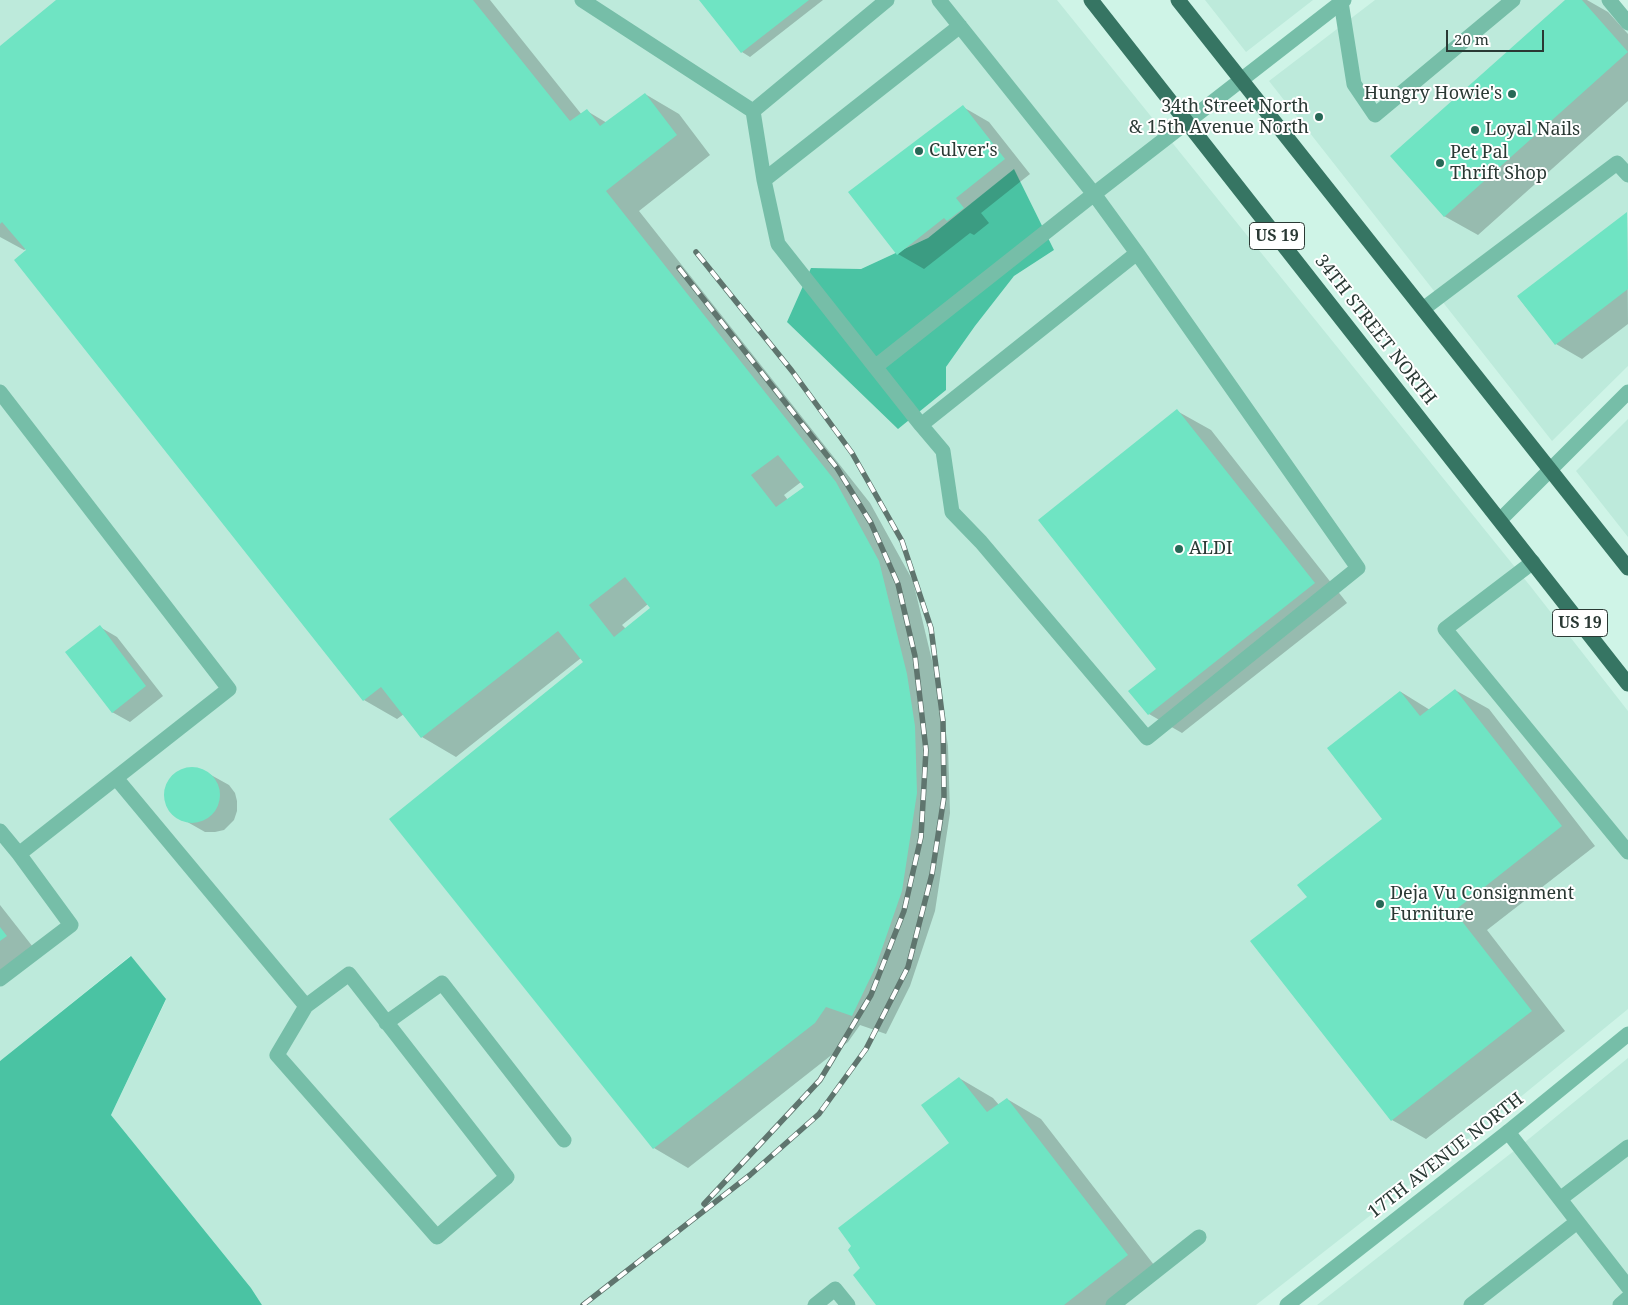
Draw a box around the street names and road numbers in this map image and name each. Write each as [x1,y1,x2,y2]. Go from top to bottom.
road number: US 19 [1250,222,1304,250]
street label: 34TH STREET NORTH [1310,251,1440,409]
road number: US 19 [1552,610,1608,636]
street label: 17TH AVENUE NORTH [1364,1089,1528,1223]

